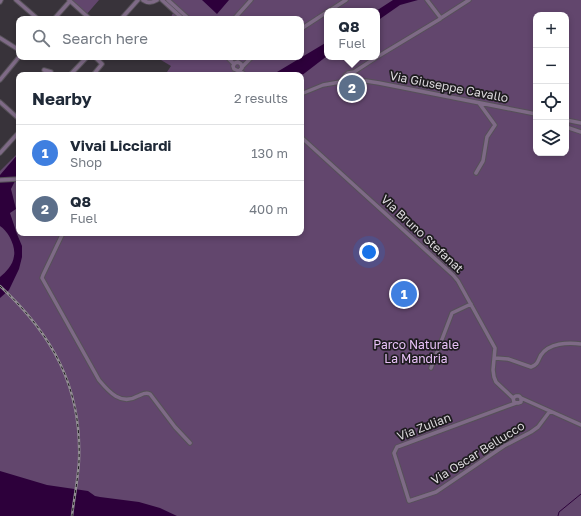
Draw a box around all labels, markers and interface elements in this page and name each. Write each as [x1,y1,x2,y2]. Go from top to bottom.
popup [324,8,380,60]
map controls [533,12,569,156]
button: + [533,12,569,48]
search box [16,16,304,60]
text: Q8 [338,17,360,35]
icon: search [30,27,52,49]
text: Search here [62,29,148,47]
text: Fuel [338,35,366,51]
button: − [533,48,569,84]
street label: Via Giuseppe Cavallo [388,68,510,105]
pin: 2 [339,73,365,103]
button: locate [533,84,569,120]
text: Nearby [32,88,92,109]
text: 2 results [234,90,288,106]
button: layers [533,120,569,156]
text: Vivai Licciardi [70,136,171,154]
text: 1 [42,145,48,161]
text: 130 m [251,145,288,161]
text: Shop [70,154,102,170]
text: Q8 [70,192,91,210]
street label: Via Bruno Stefanat [378,192,467,276]
text: 2 [41,201,49,217]
text: 400 m [249,201,288,217]
text: Fuel [70,210,97,226]
your location [359,242,379,262]
pin: 1 [391,279,417,309]
park label: Parco Naturale La Mandria [373,337,459,366]
street label: Via Zulian [395,409,453,444]
street label: Via Oscar Bellucco [428,418,527,487]

